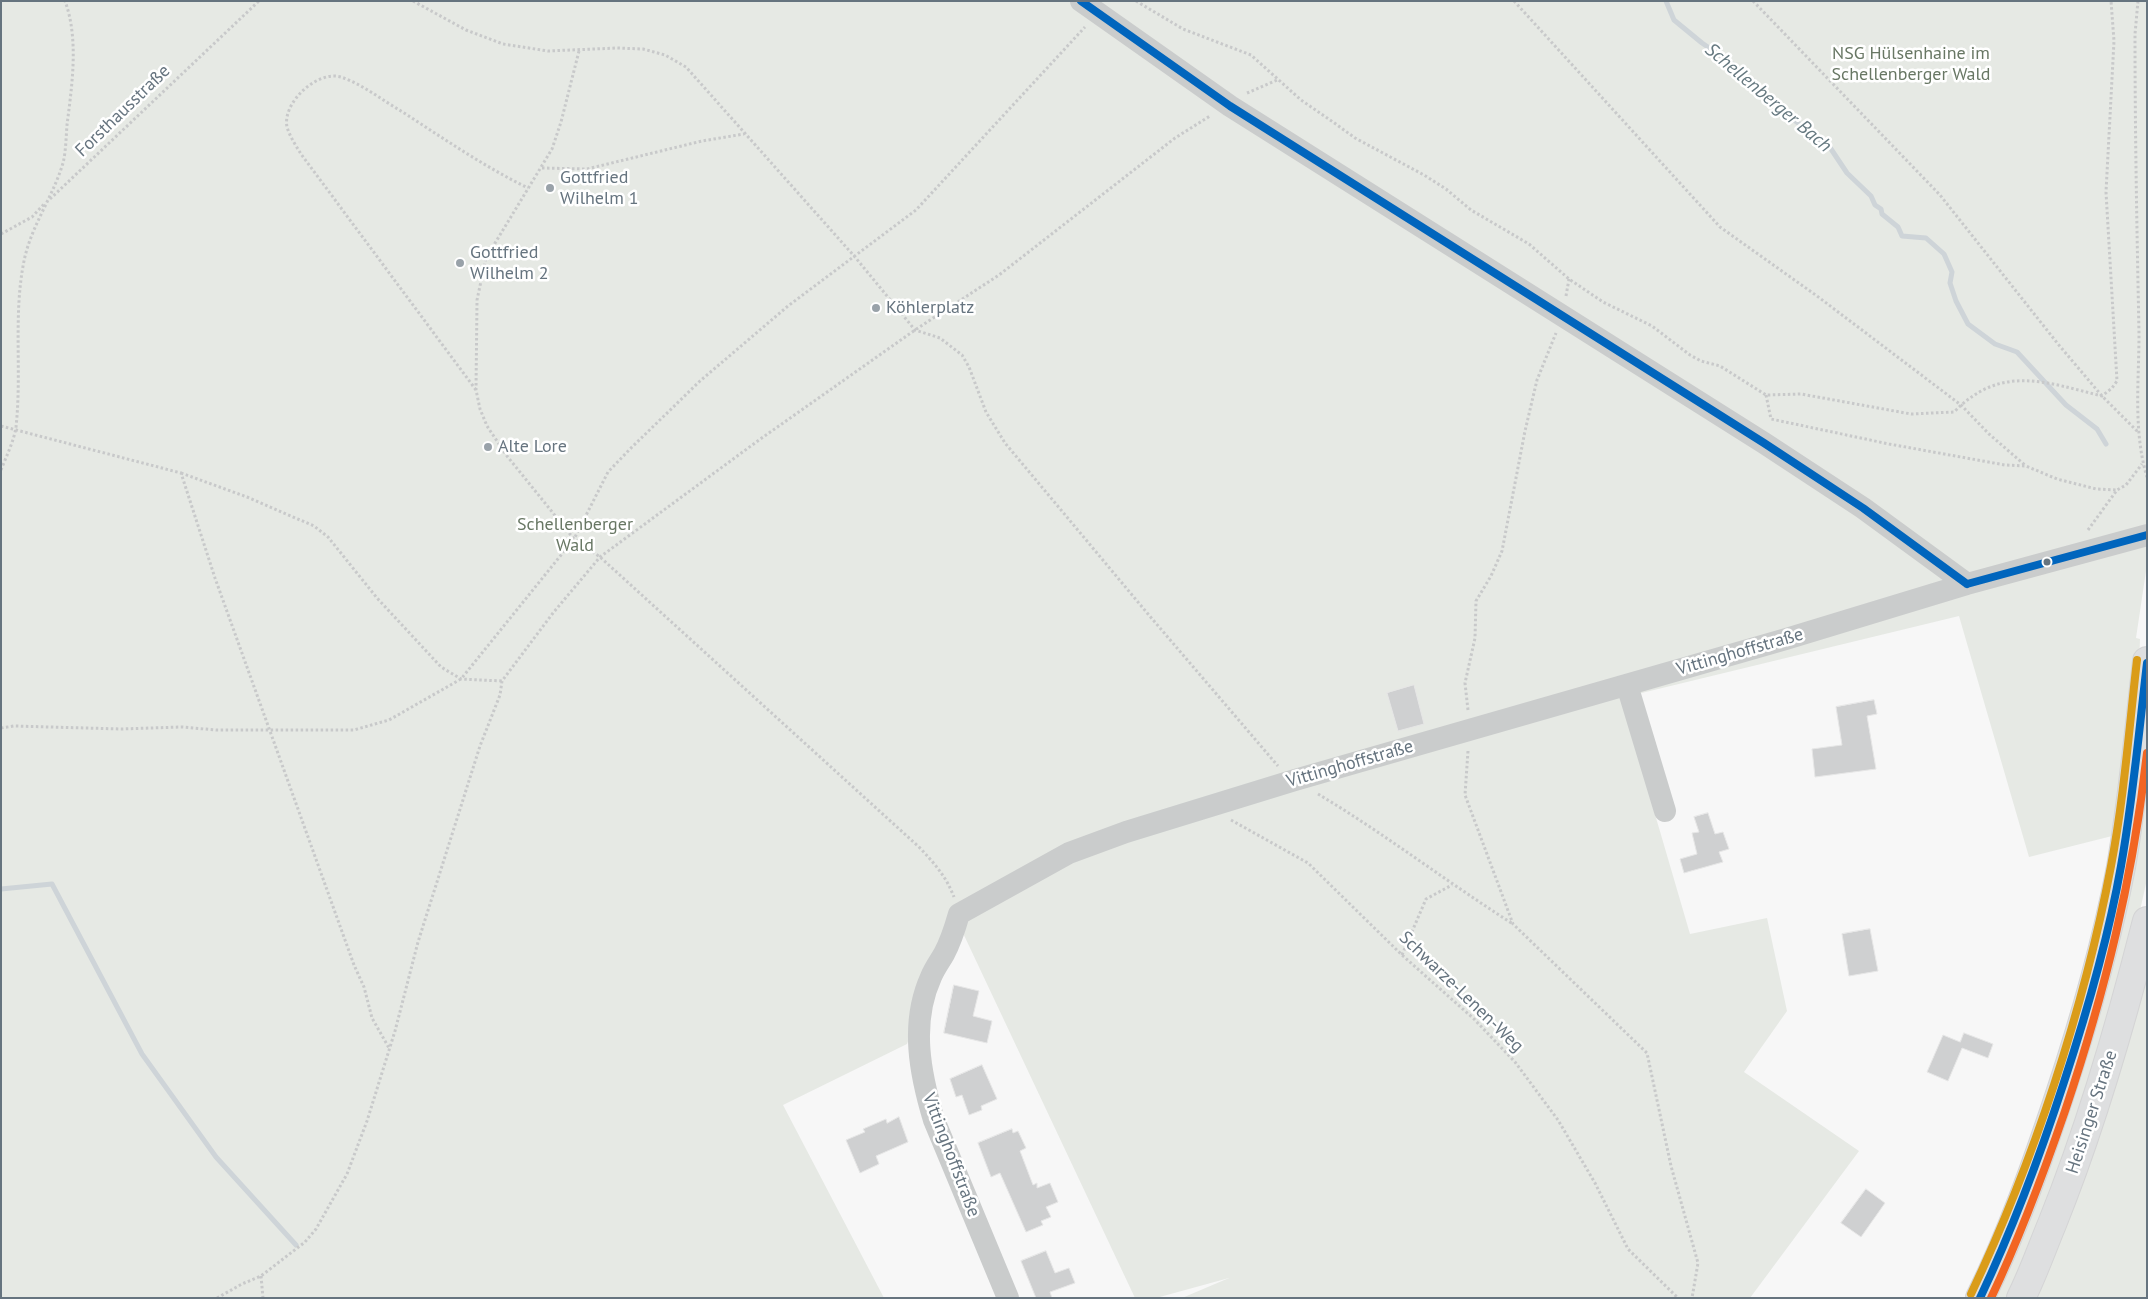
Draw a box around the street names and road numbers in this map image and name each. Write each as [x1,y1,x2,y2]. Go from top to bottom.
street label: Forsthausstraße [71,60,175,162]
street label: Vittinghoffstraße [1674,624,1806,680]
street label: Vittinghoffstraße [1284,736,1416,792]
street label: Schwarze-Lenen-Weg [1394,927,1528,1057]
street label: Heisinger Straße [2062,1048,2122,1176]
street label: Vittinghoffstraße [917,1090,985,1220]

